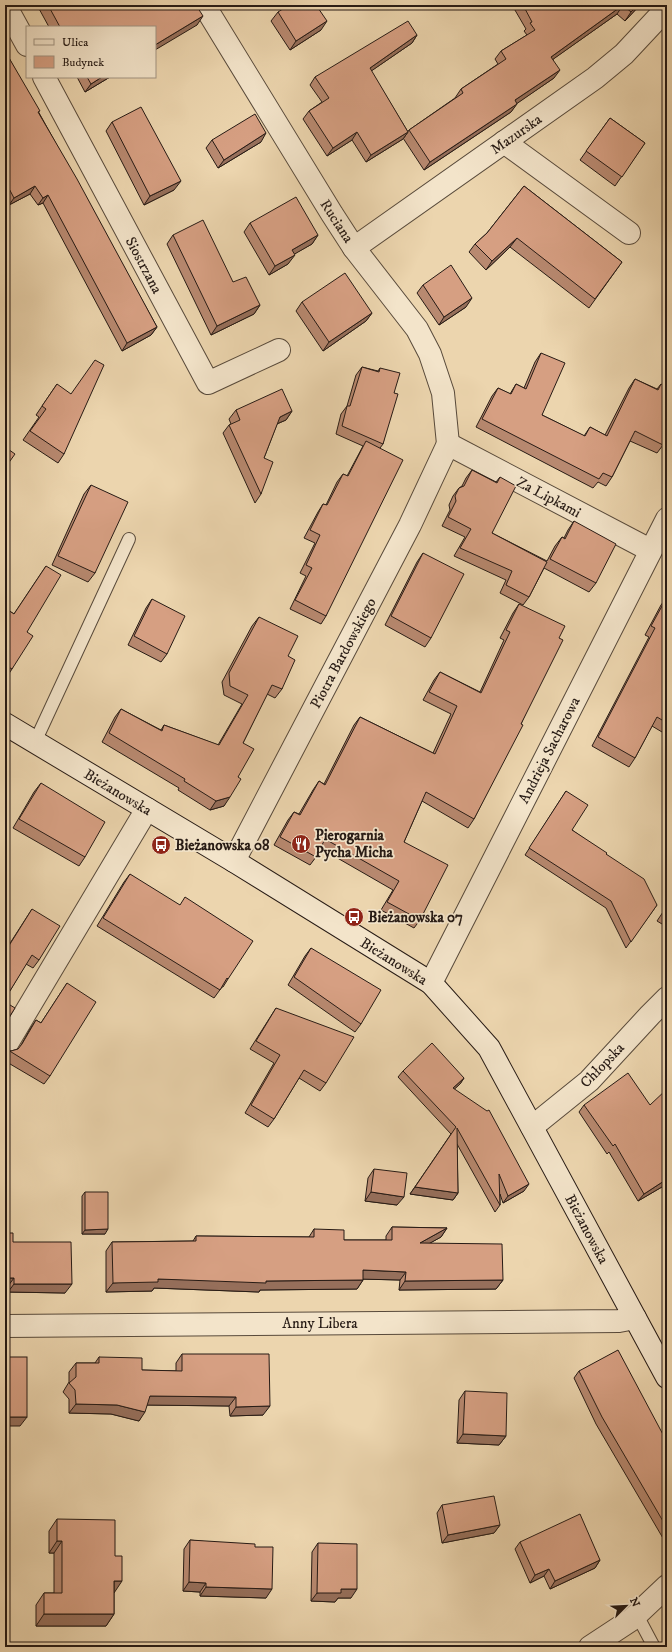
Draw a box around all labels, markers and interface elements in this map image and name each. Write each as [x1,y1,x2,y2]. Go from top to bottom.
legend [26,26,156,78]
text: Ulica [62,35,89,50]
text: Budynek [62,55,104,70]
street label: Mazurska [487,110,546,159]
street label: Ruciana [316,196,358,247]
street label: Siostrzana [121,234,167,297]
street label: Za Lipkami [513,473,584,522]
street label: Piotra Bardowskiego [306,595,381,712]
street label: Andrieja Sacharowa [514,693,585,807]
street label: Bieżanowska [80,765,156,820]
place label: Pierogarnia Pycha Micha [315,826,394,862]
restaurant icon: Pierogarnia Pycha Micha [290,833,312,855]
bus stop icon: Bieżanowska 08 [150,834,172,856]
place label: Bieżanowska 08 [175,836,270,855]
bus stop icon: Bieżanowska 07 [343,906,365,928]
place label: Bieżanowska 07 [368,908,463,927]
street label: Bieżanowska [357,933,431,990]
street label: Chłopska [576,1038,629,1092]
street label: Bieżanowska [560,1191,613,1268]
street label: Anny Libera [282,1314,358,1333]
north arrow [606,1586,646,1626]
text: N [626,1595,642,1609]

